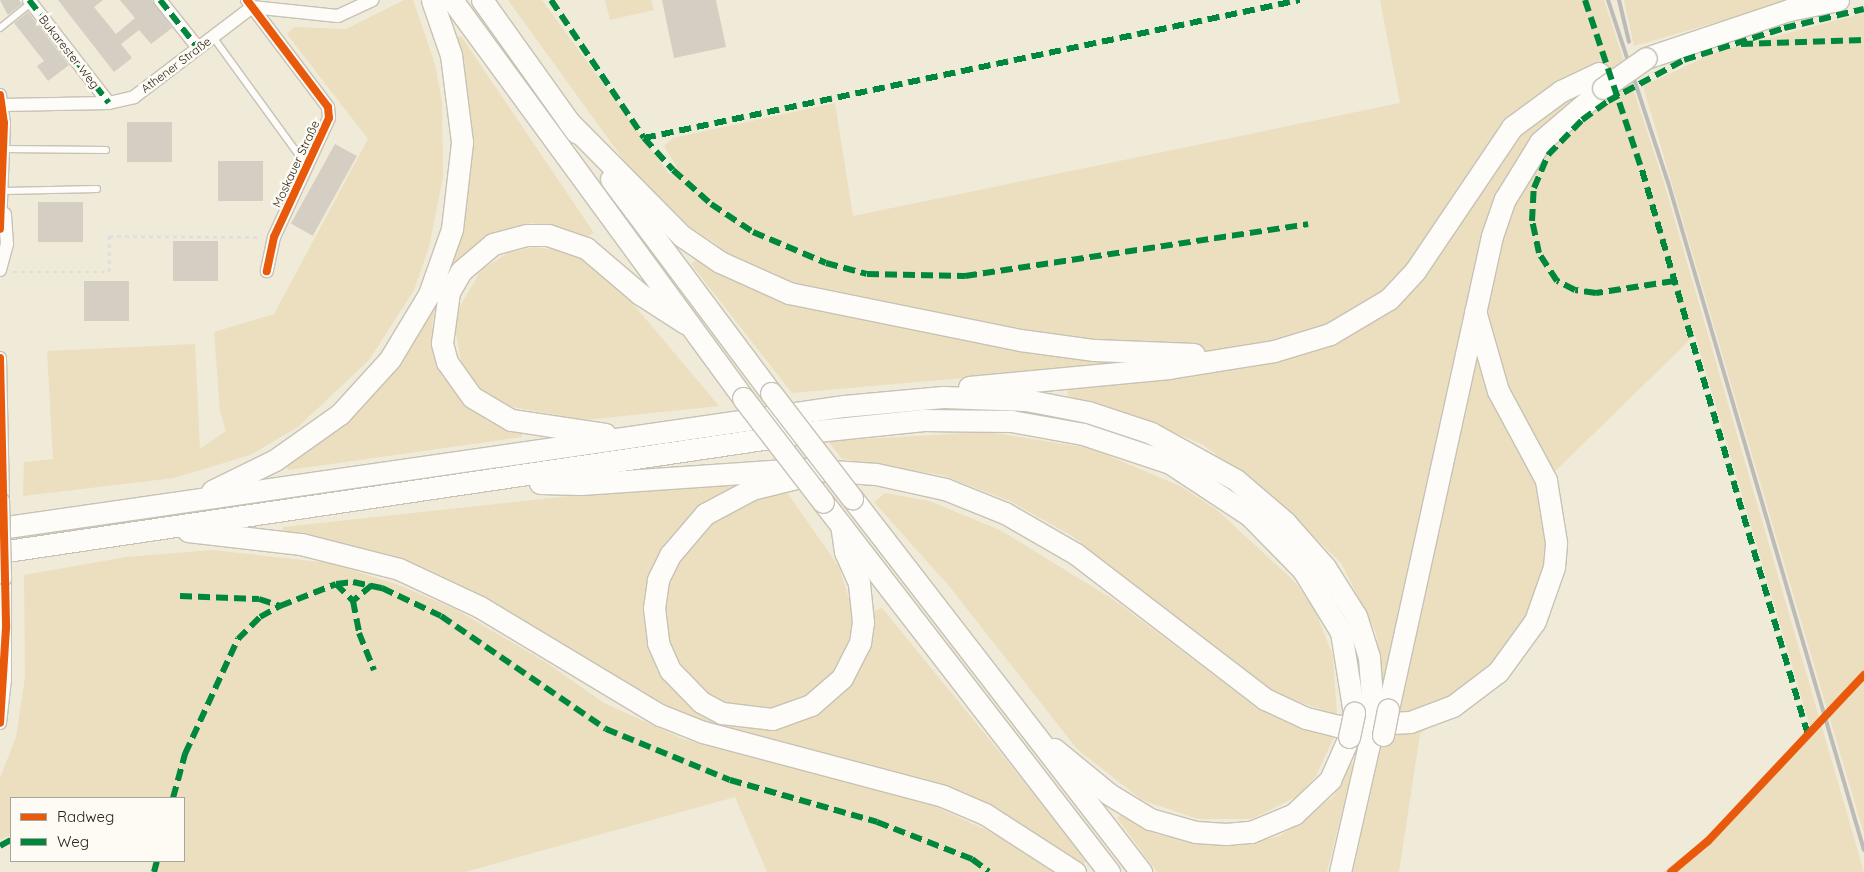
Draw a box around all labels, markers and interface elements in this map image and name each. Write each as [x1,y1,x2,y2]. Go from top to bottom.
street label: Bukarester Weg [36,12,102,92]
street label: Athener Straße [138,34,214,96]
street label: Moskauer Straße [270,118,322,210]
legend [10,797,185,862]
text: Radweg [57,807,114,826]
text: Weg [57,832,89,851]

